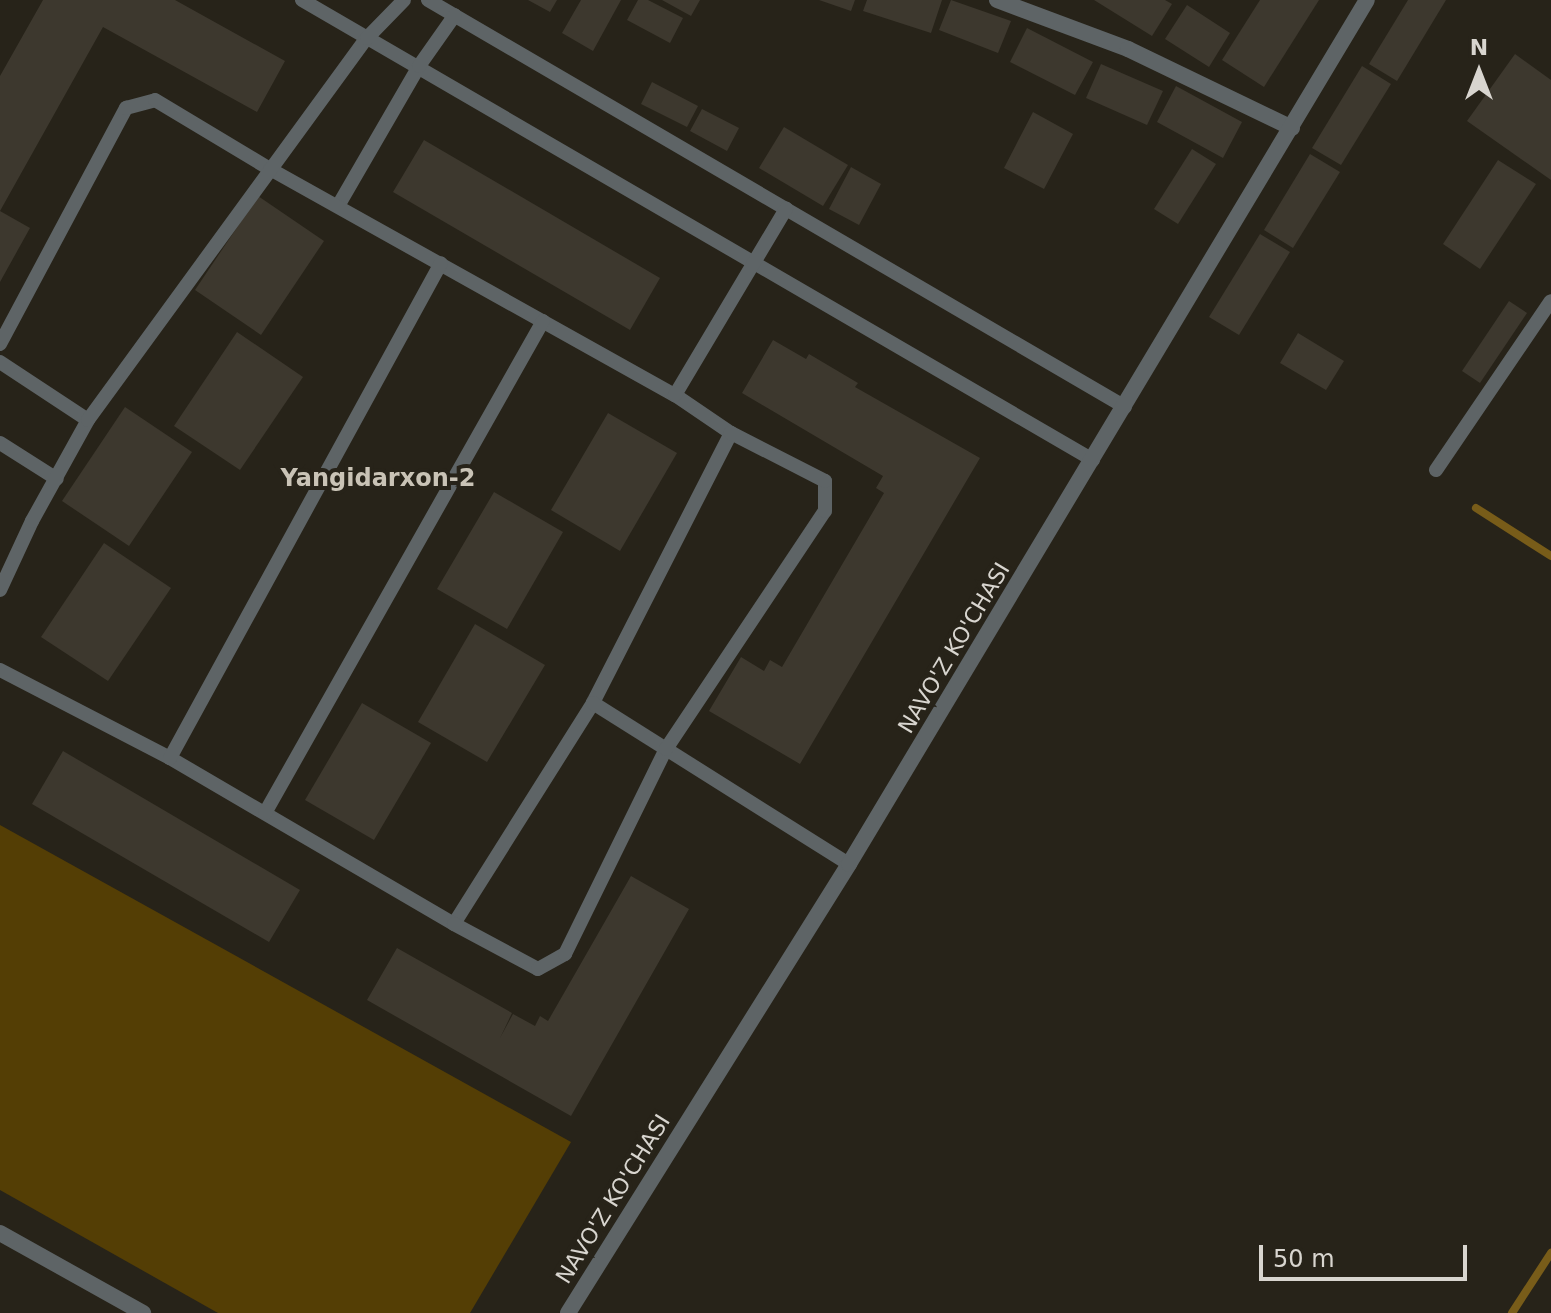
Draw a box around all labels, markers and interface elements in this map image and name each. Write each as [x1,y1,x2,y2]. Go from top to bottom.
north arrow [1439,32,1519,112]
text: N [1470,35,1488,60]
district label: Yangidarxon-2 [281,465,475,493]
street label: NAVO'Z KO'CHASI [893,558,1015,738]
street label: NAVO'Z KO'CHASI [550,1110,676,1288]
scale bar [1263,1229,1471,1279]
text: 50 m [1273,1245,1335,1273]

